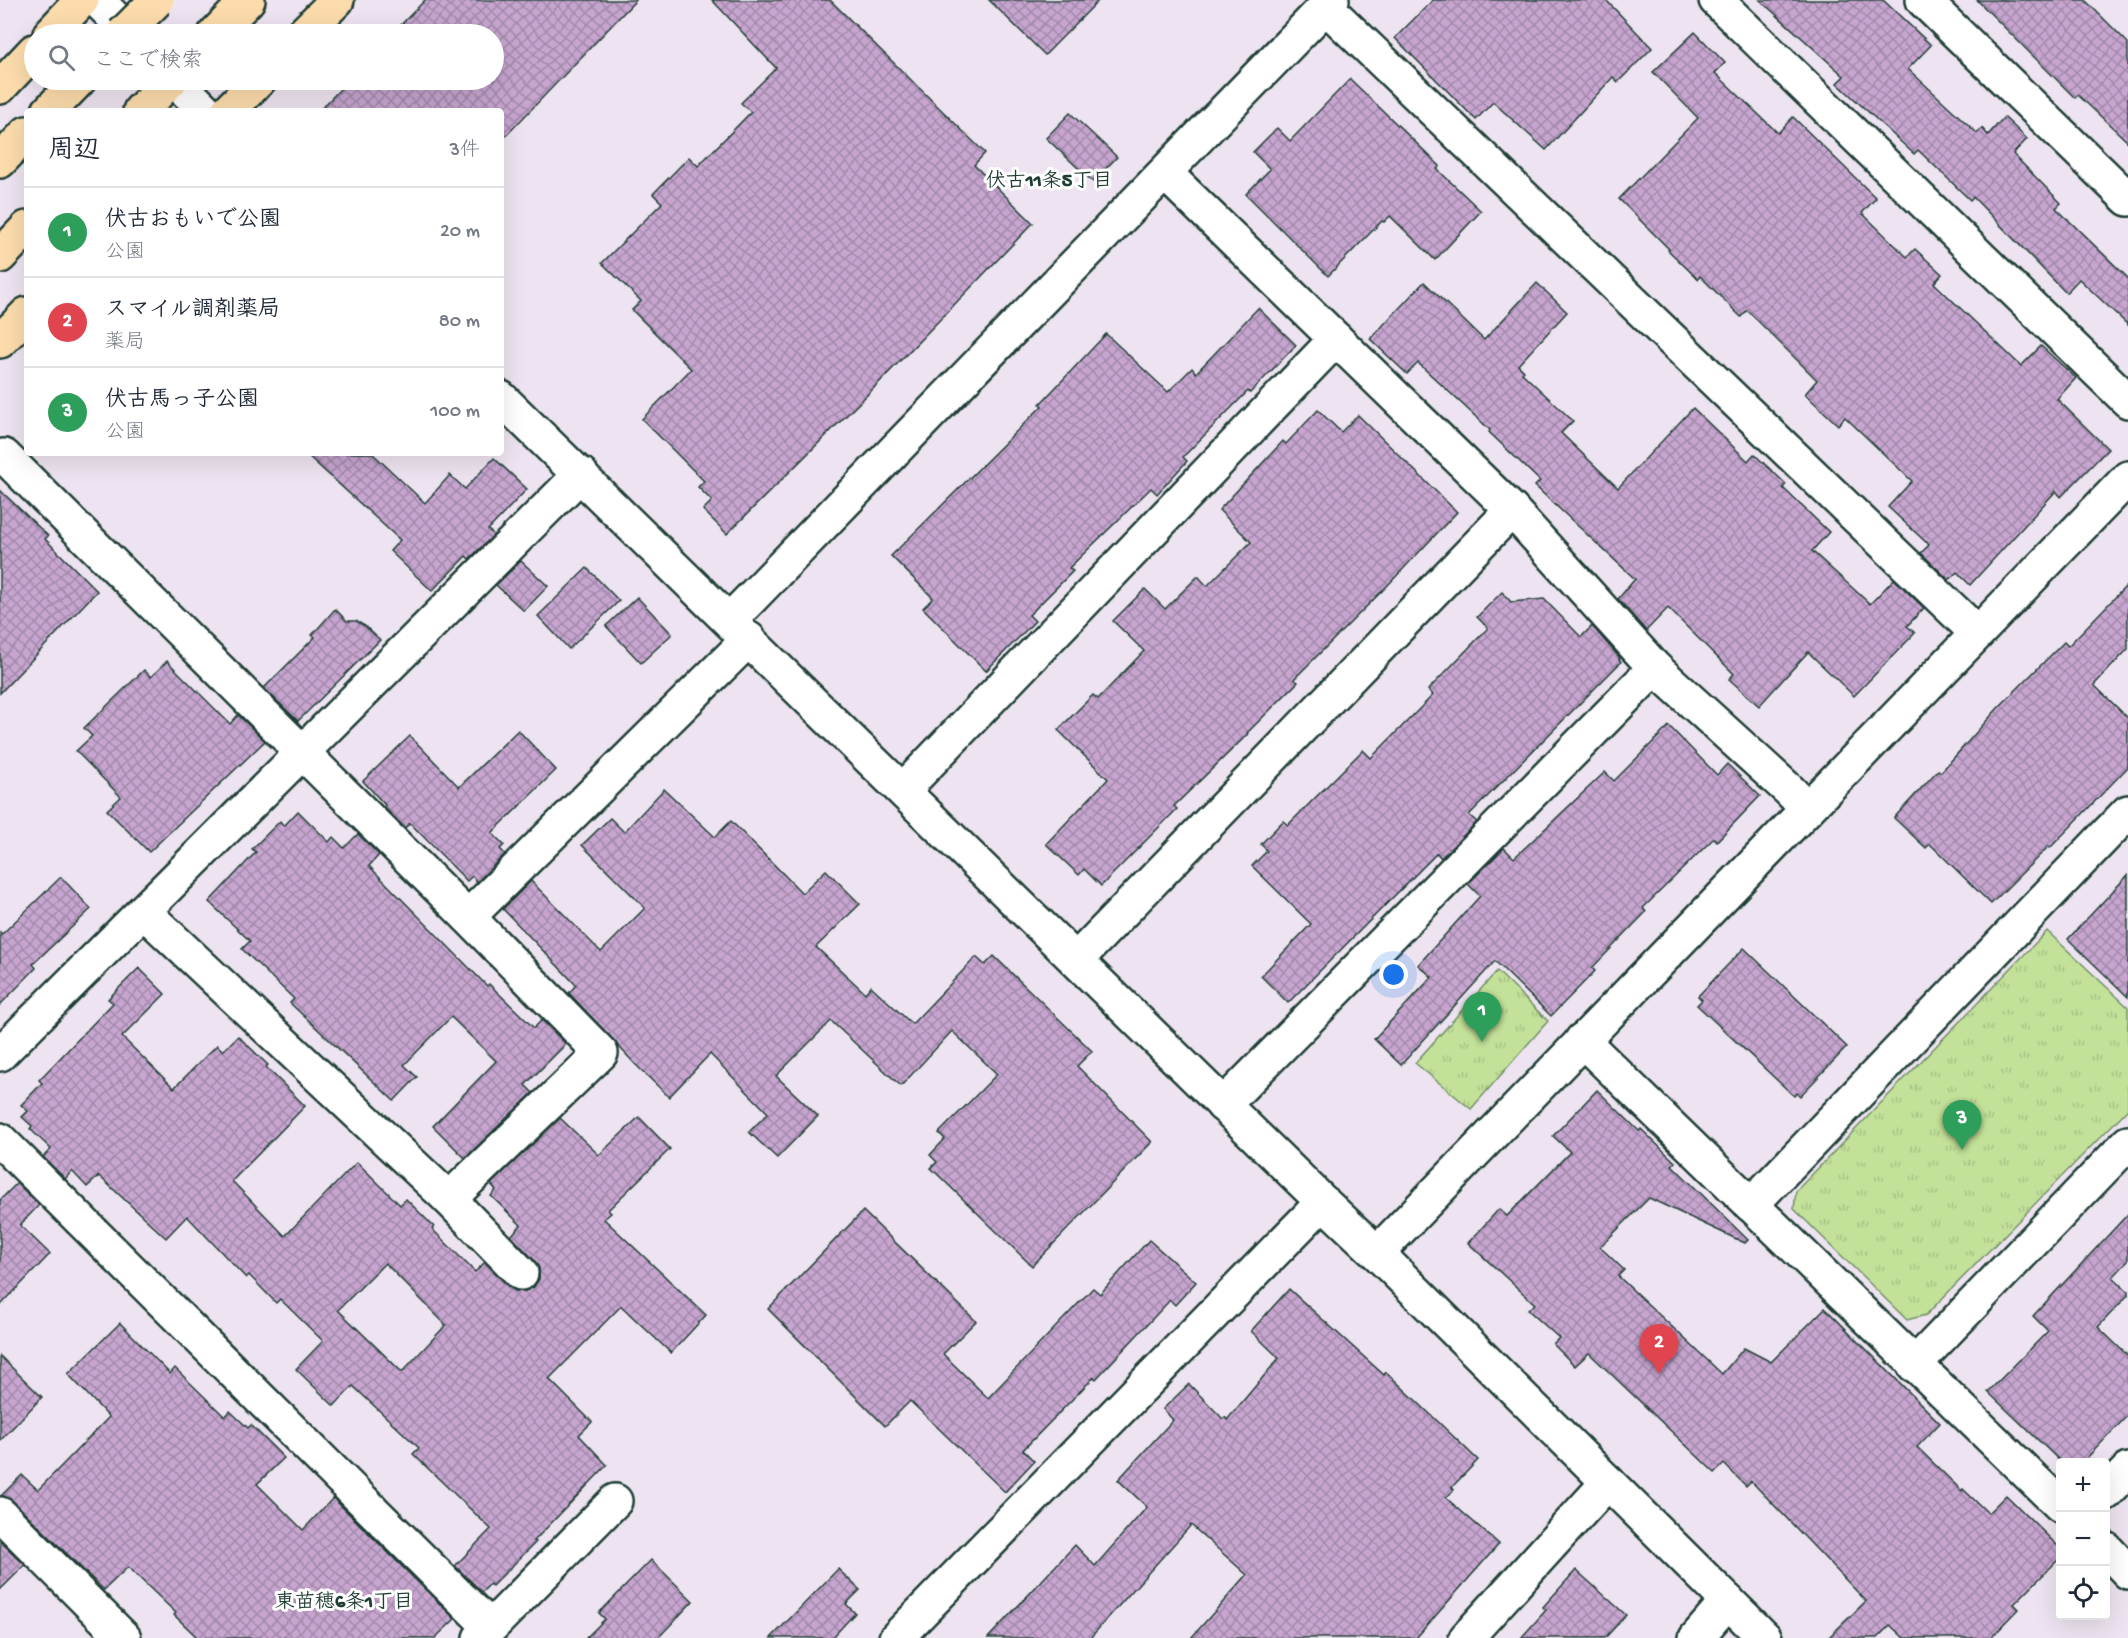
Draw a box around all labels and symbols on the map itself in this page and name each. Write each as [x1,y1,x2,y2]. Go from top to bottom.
district label: 伏古11条5丁目 [986,169,1112,194]
your location [1379,960,1408,989]
pin: 1 [1462,992,1502,1042]
pin: 3 [1942,1100,1982,1150]
pin: 2 [1640,1324,1678,1374]
district label: 東苗穂6条1丁目 [275,1590,413,1615]

